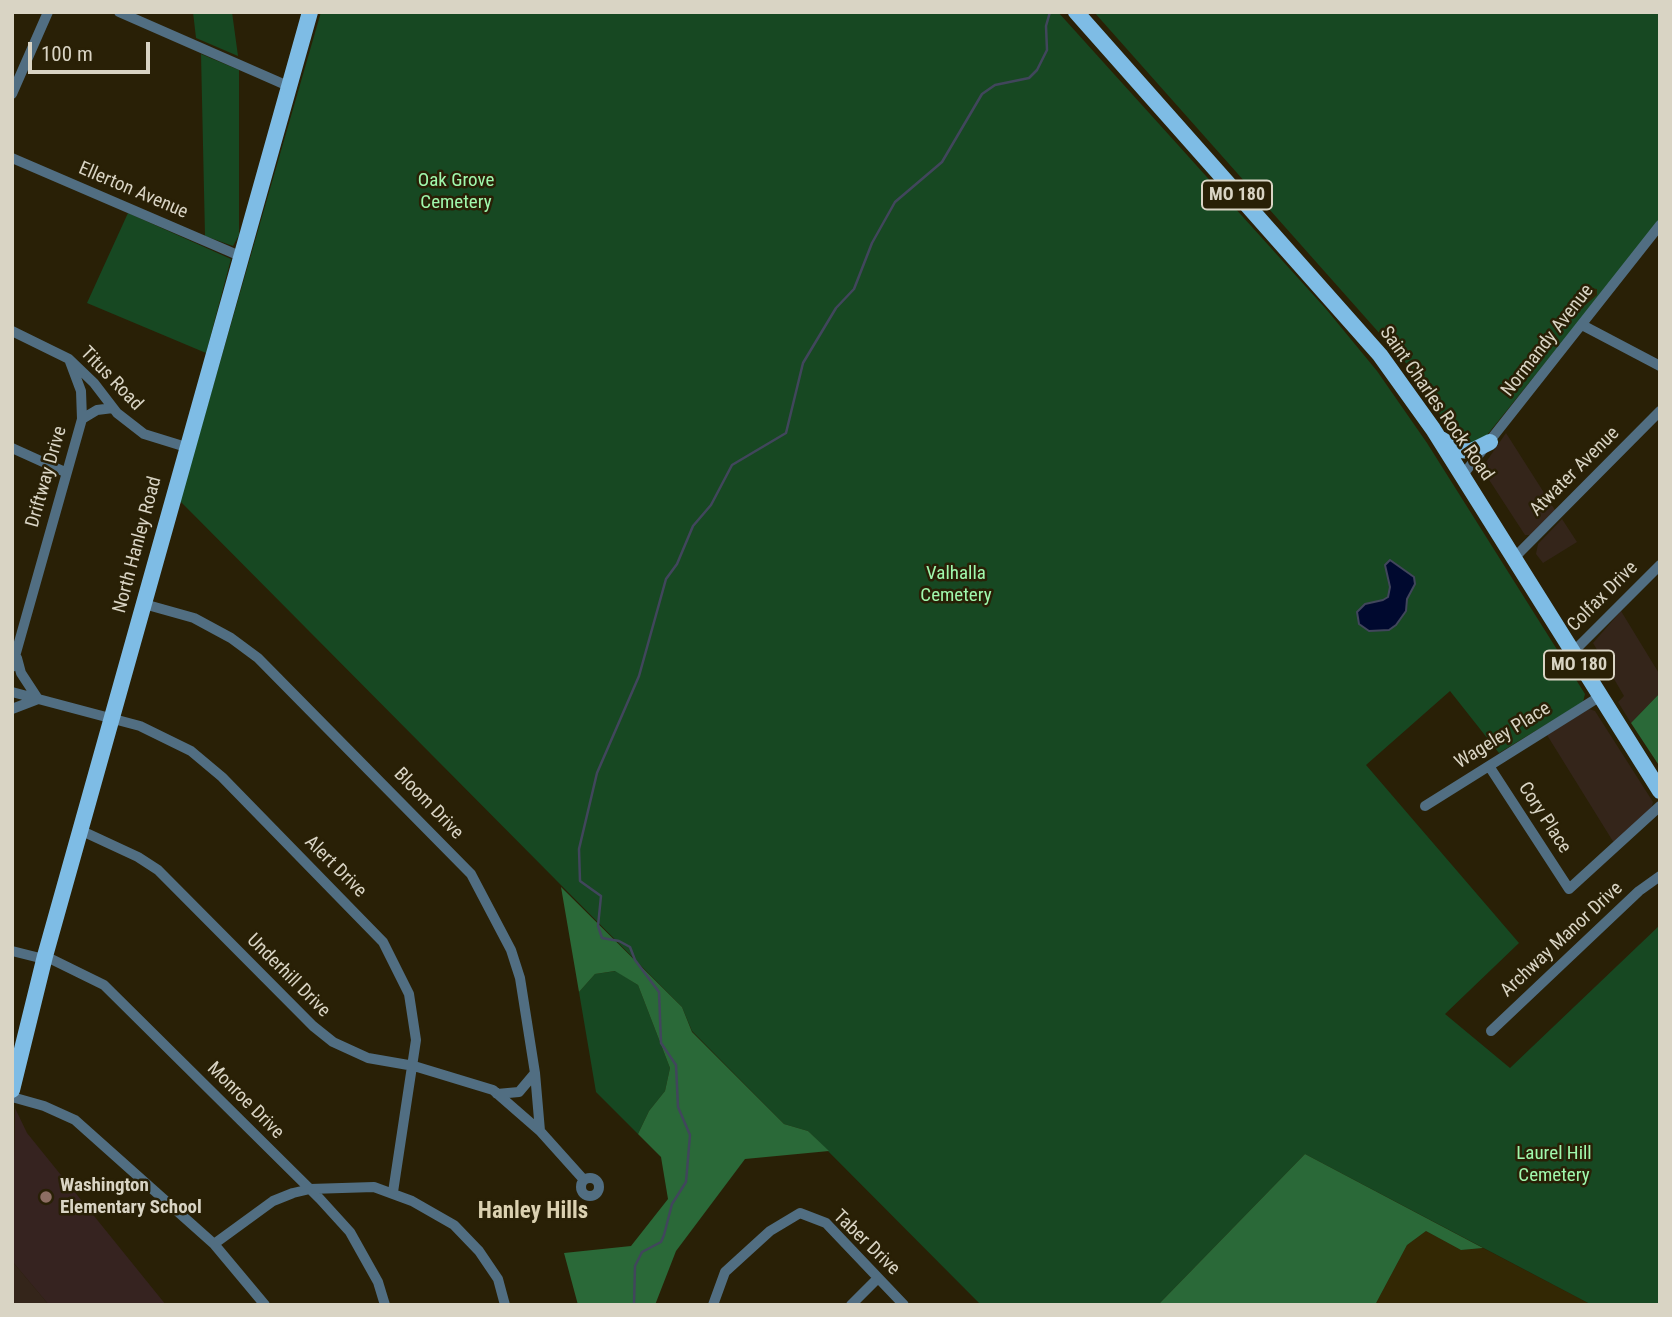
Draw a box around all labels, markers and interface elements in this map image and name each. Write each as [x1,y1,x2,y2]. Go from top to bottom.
scale bar [32,28,154,72]
text: 100 m [41,42,93,66]
street label: Ellerton Avenue [75,158,191,224]
park label: Oak Grove Cemetery [418,170,494,214]
road number: MO 180 [1202,180,1272,210]
street label: Normandy Avenue [1497,280,1599,402]
street label: Saint Charles Rock Road [1374,322,1498,486]
street label: Titus Road [75,342,147,416]
street label: Atwater Avenue [1525,422,1625,522]
street label: Driftway Drive [22,424,72,530]
street label: North Hanley Road [109,474,167,616]
street label: Colfax Drive [1563,557,1643,637]
park label: Valhalla Cemetery [920,563,992,607]
road number: MO 180 [1544,650,1614,680]
street label: Wageley Place [1451,698,1555,774]
street label: Bloom Drive [388,764,468,844]
street label: Cory Place [1513,778,1575,858]
street label: Alert Drive [299,831,371,903]
street label: Archway Manor Drive [1496,878,1628,1002]
street label: Underhill Drive [242,930,334,1022]
street label: Monroe Drive [202,1058,288,1144]
park label: Laurel Hill Cemetery [1516,1143,1592,1187]
place label: Washington Elementary School [60,1175,202,1219]
marker: Washington Elementary School [38,1189,54,1205]
district label: Hanley Hills [478,1198,588,1226]
street label: Taber Drive [828,1206,904,1280]

